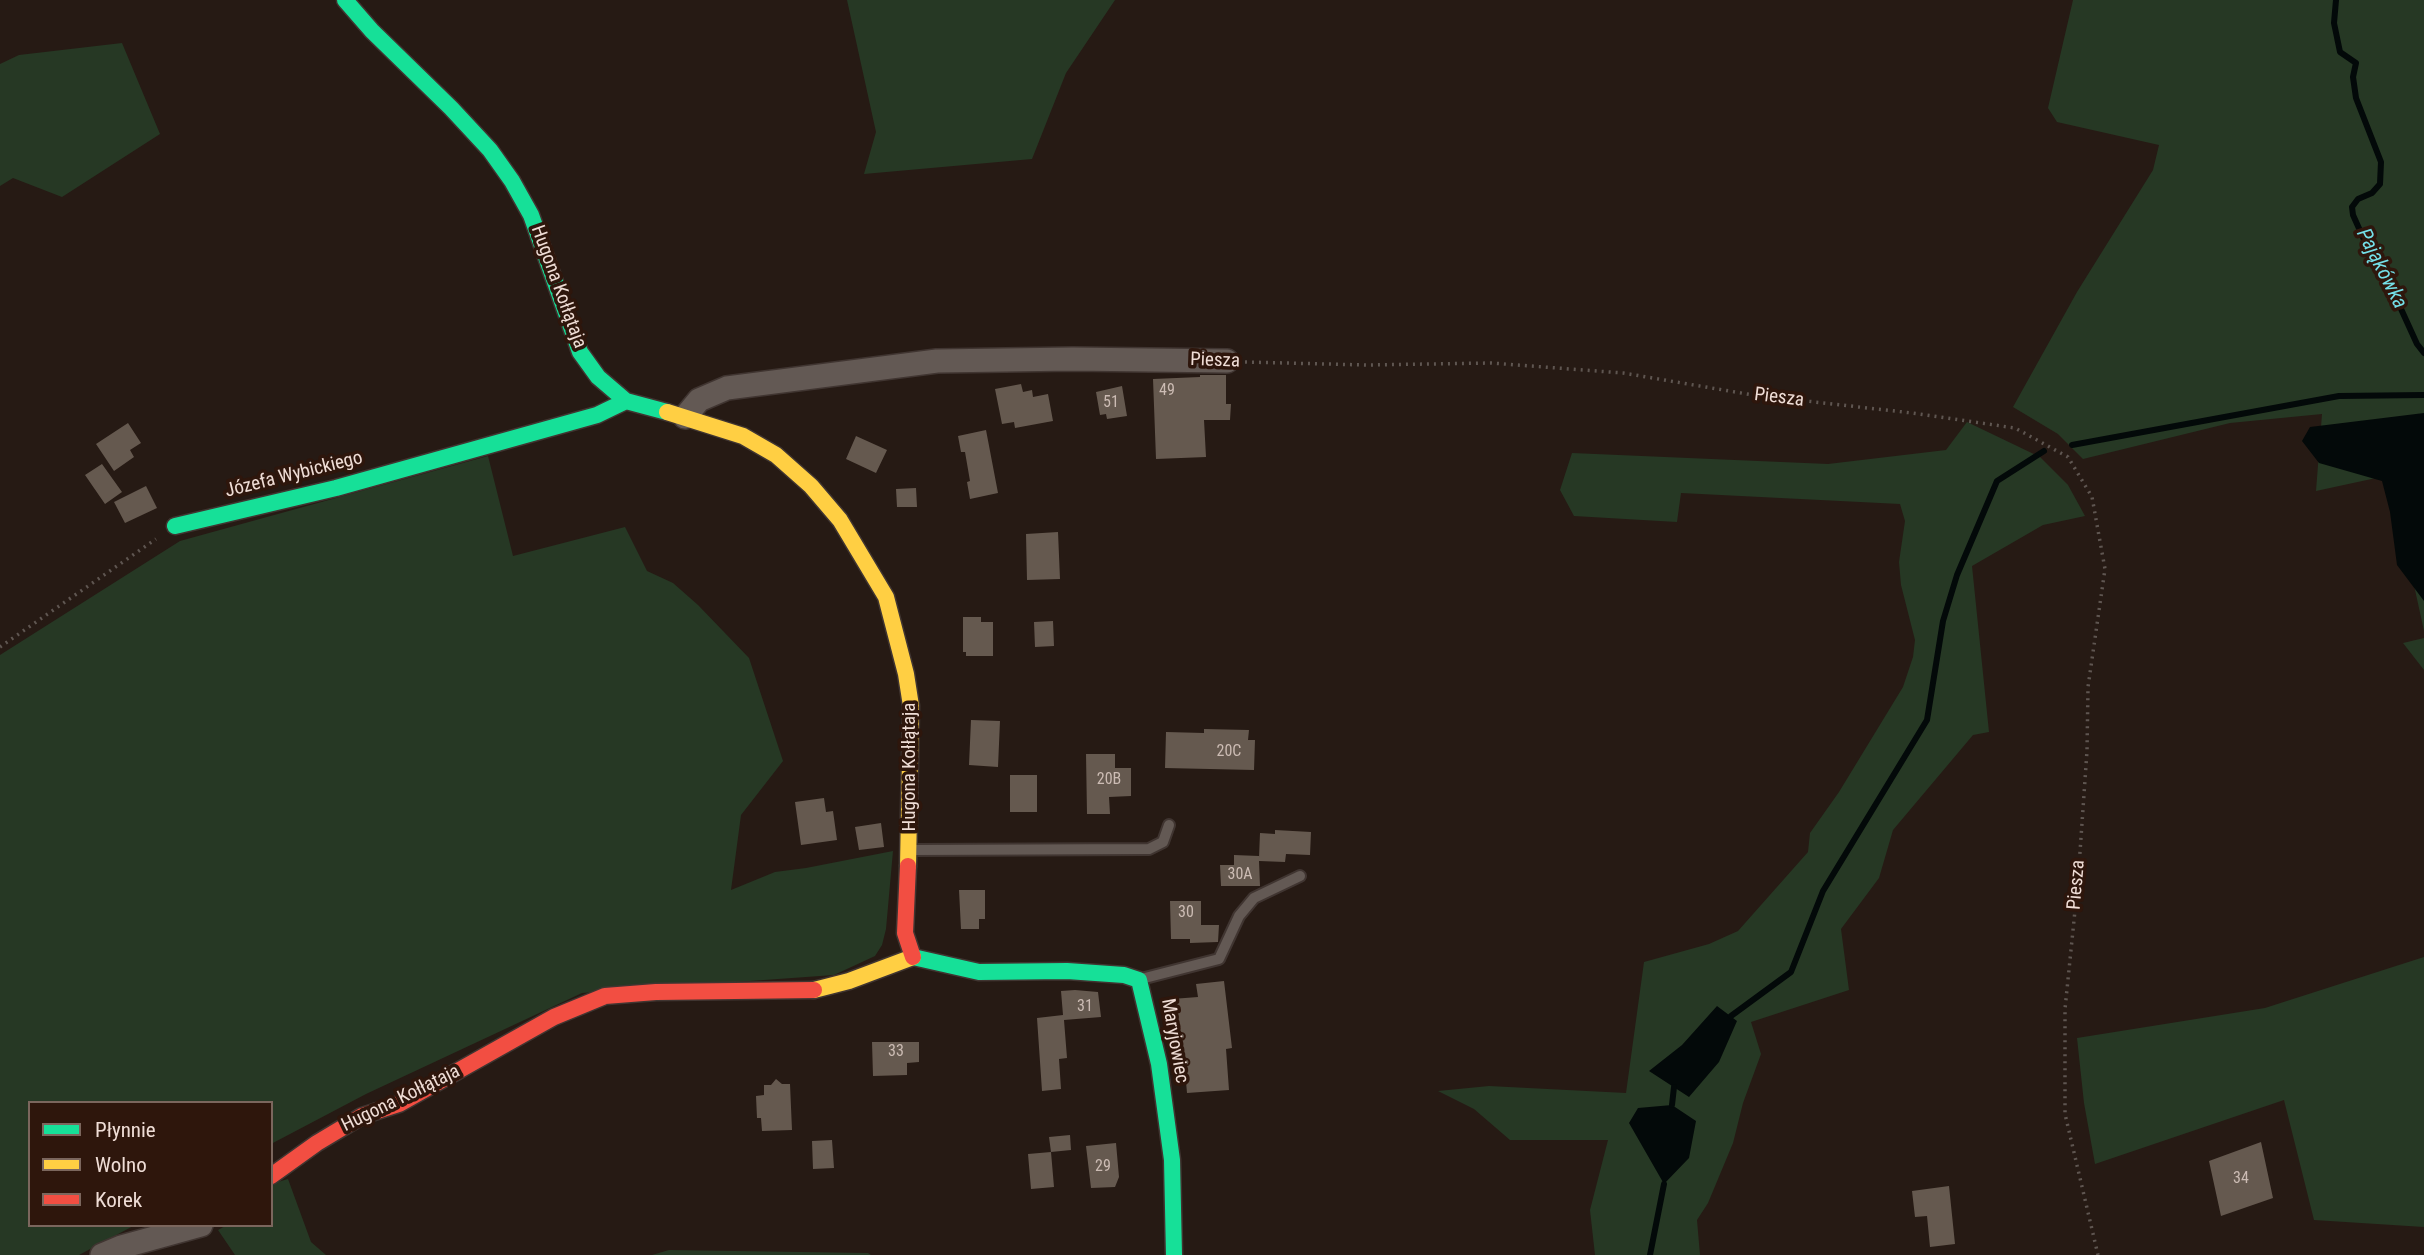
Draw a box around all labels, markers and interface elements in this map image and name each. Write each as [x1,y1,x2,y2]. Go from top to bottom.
street label: Hugona Kołłątaja [525,223,591,351]
water label: Pająkówka [2350,225,2412,313]
street label: Piesza [1190,349,1240,373]
house number: 49 [1159,381,1175,401]
street label: Piesza [1753,384,1805,412]
house number: 51 [1103,393,1119,413]
street label: Józefa Wybickiego [223,447,365,503]
street label: Hugona Kołłątaja [899,703,921,831]
house number: 20C [1217,742,1241,762]
house number: 20B [1097,770,1121,790]
street label: Piesza [2063,859,2091,911]
house number: 30A [1227,865,1253,885]
house number: 30 [1178,903,1194,923]
house number: 31 [1077,997,1093,1017]
street label: Maryjowiec [1155,997,1193,1085]
house number: 33 [888,1042,904,1062]
street label: Hugona Kołłątaja [338,1061,464,1137]
legend [28,1101,273,1227]
text: Płynnie [95,1118,156,1142]
text: Wolno [95,1153,147,1177]
house number: 29 [1095,1157,1111,1177]
house number: 34 [2233,1169,2249,1189]
text: Korek [95,1188,142,1212]

